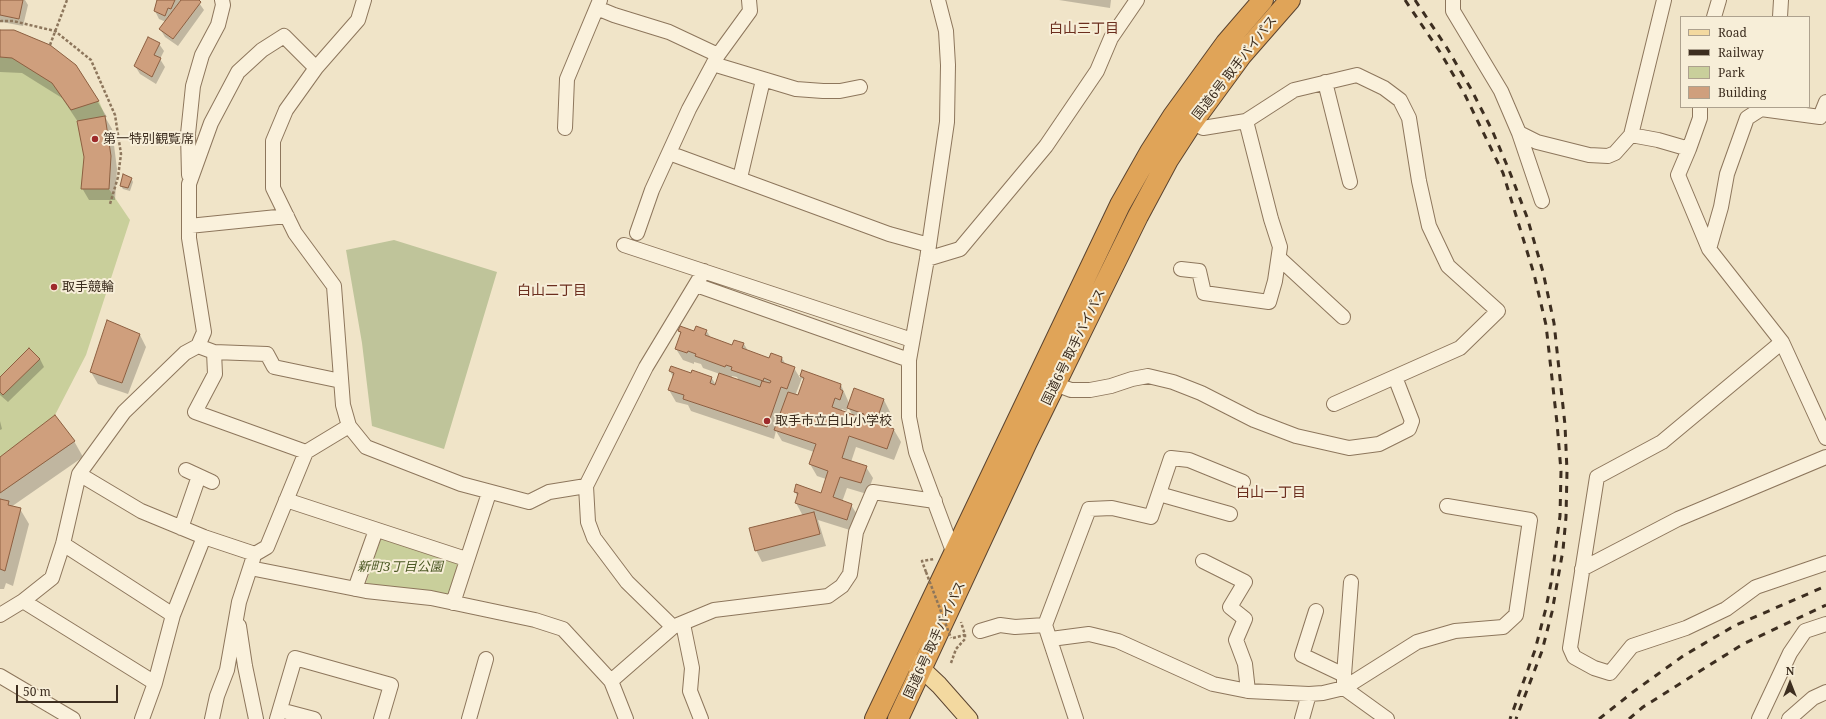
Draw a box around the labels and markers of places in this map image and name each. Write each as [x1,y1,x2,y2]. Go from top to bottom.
place label: 第一特別観覧席 [103,131,194,147]
marker: 第一特別観覧席 [90,134,100,144]
place label: 取手競輪 [62,279,114,295]
marker: 取手競輪 [49,282,59,292]
place label: 取手市立白山小学校 [775,413,892,429]
marker: 取手市立白山小学校 [762,416,772,426]

